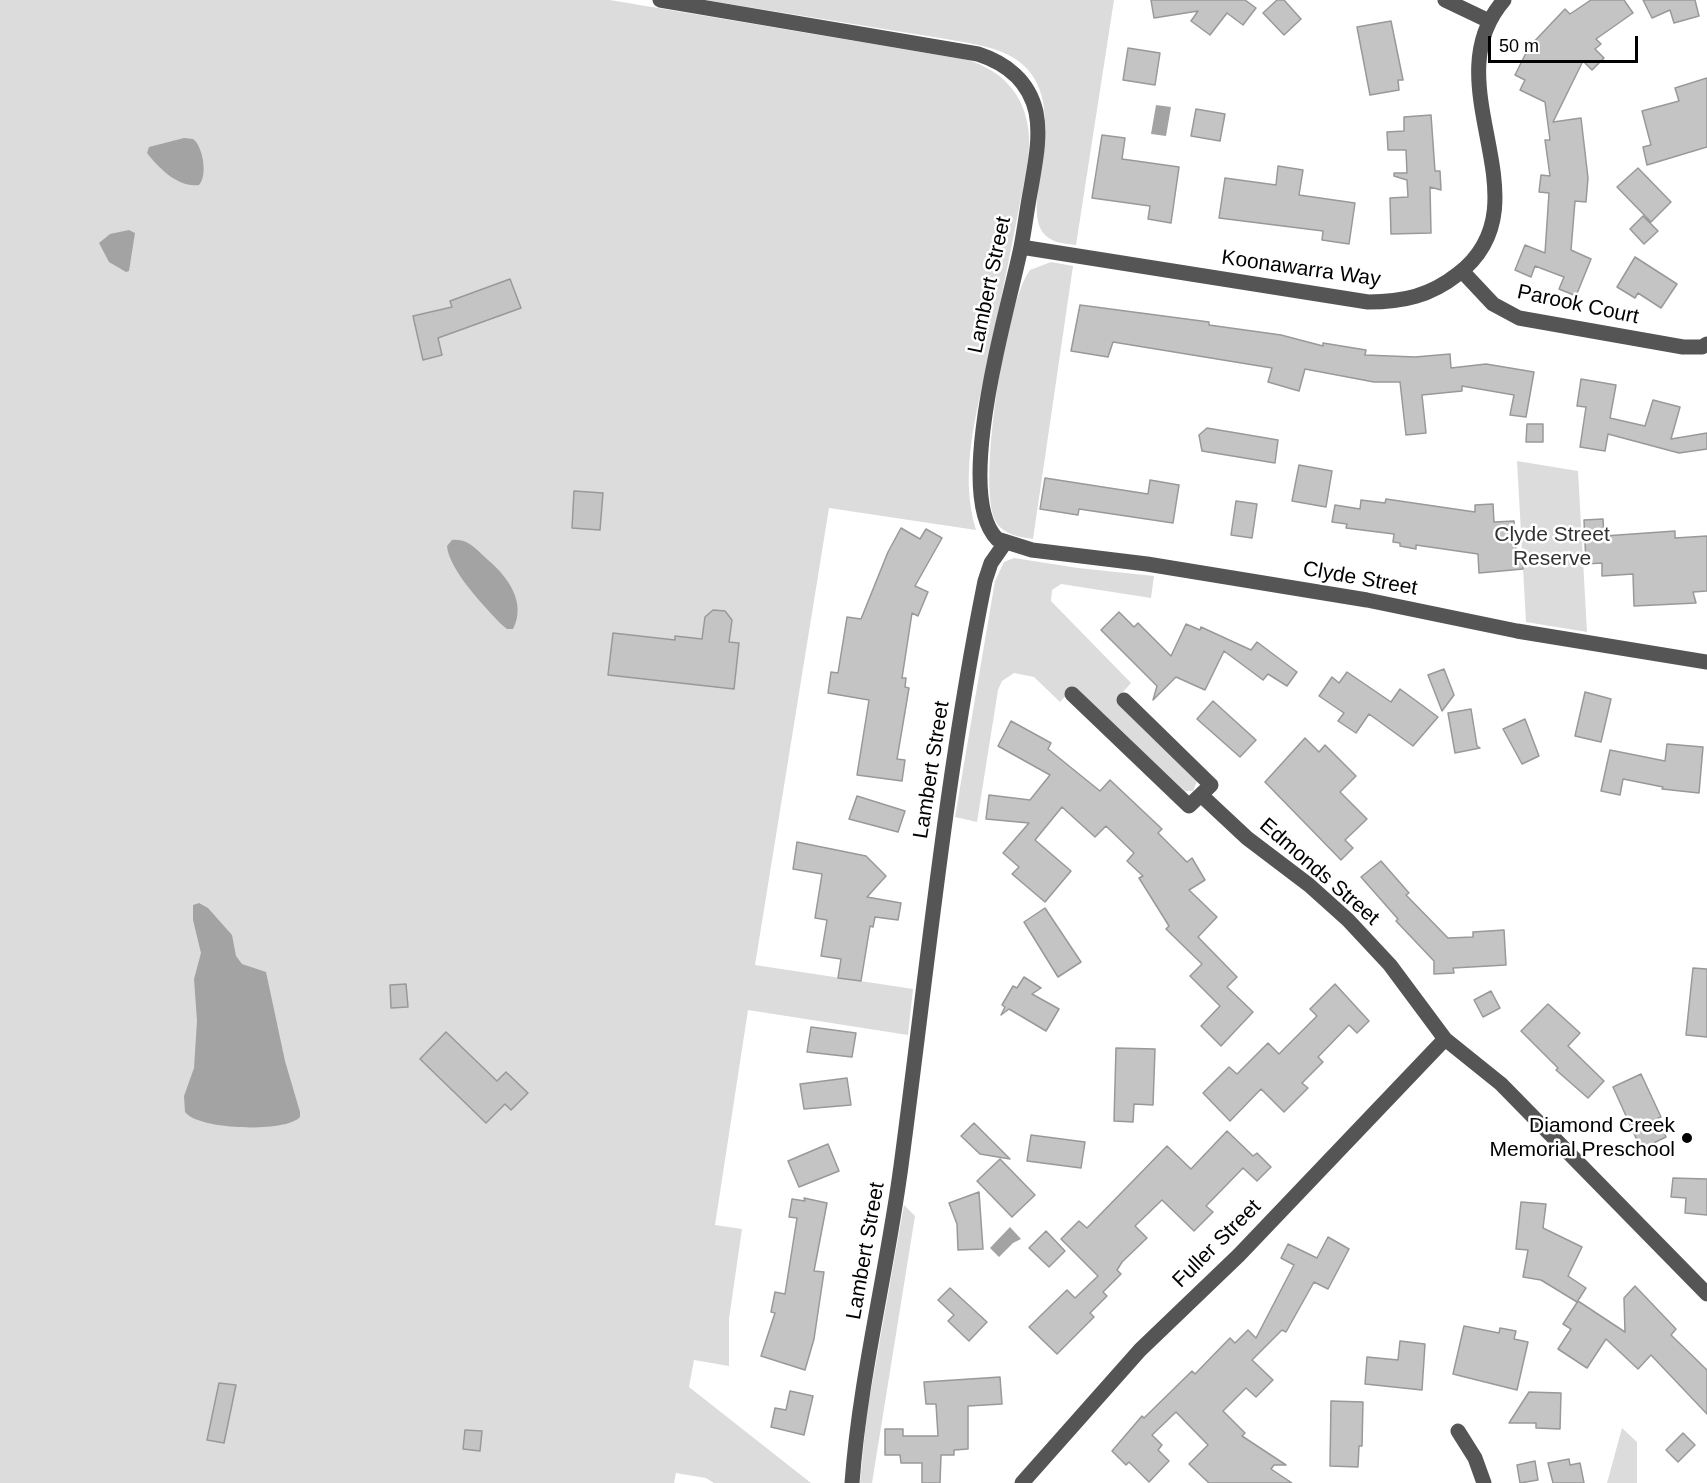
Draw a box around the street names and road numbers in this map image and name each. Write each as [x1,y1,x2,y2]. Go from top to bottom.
street label: Lambert Street [963,214,1017,356]
street label: Koonawarra Way [1220,245,1382,293]
street label: Parook Court [1515,280,1641,330]
street label: Clyde Street [1301,557,1419,601]
street label: Lambert Street [909,699,955,841]
street label: Edmonds Street [1254,813,1384,931]
street label: Lambert Street [842,1180,890,1322]
street label: Fuller Street [1168,1195,1266,1293]

